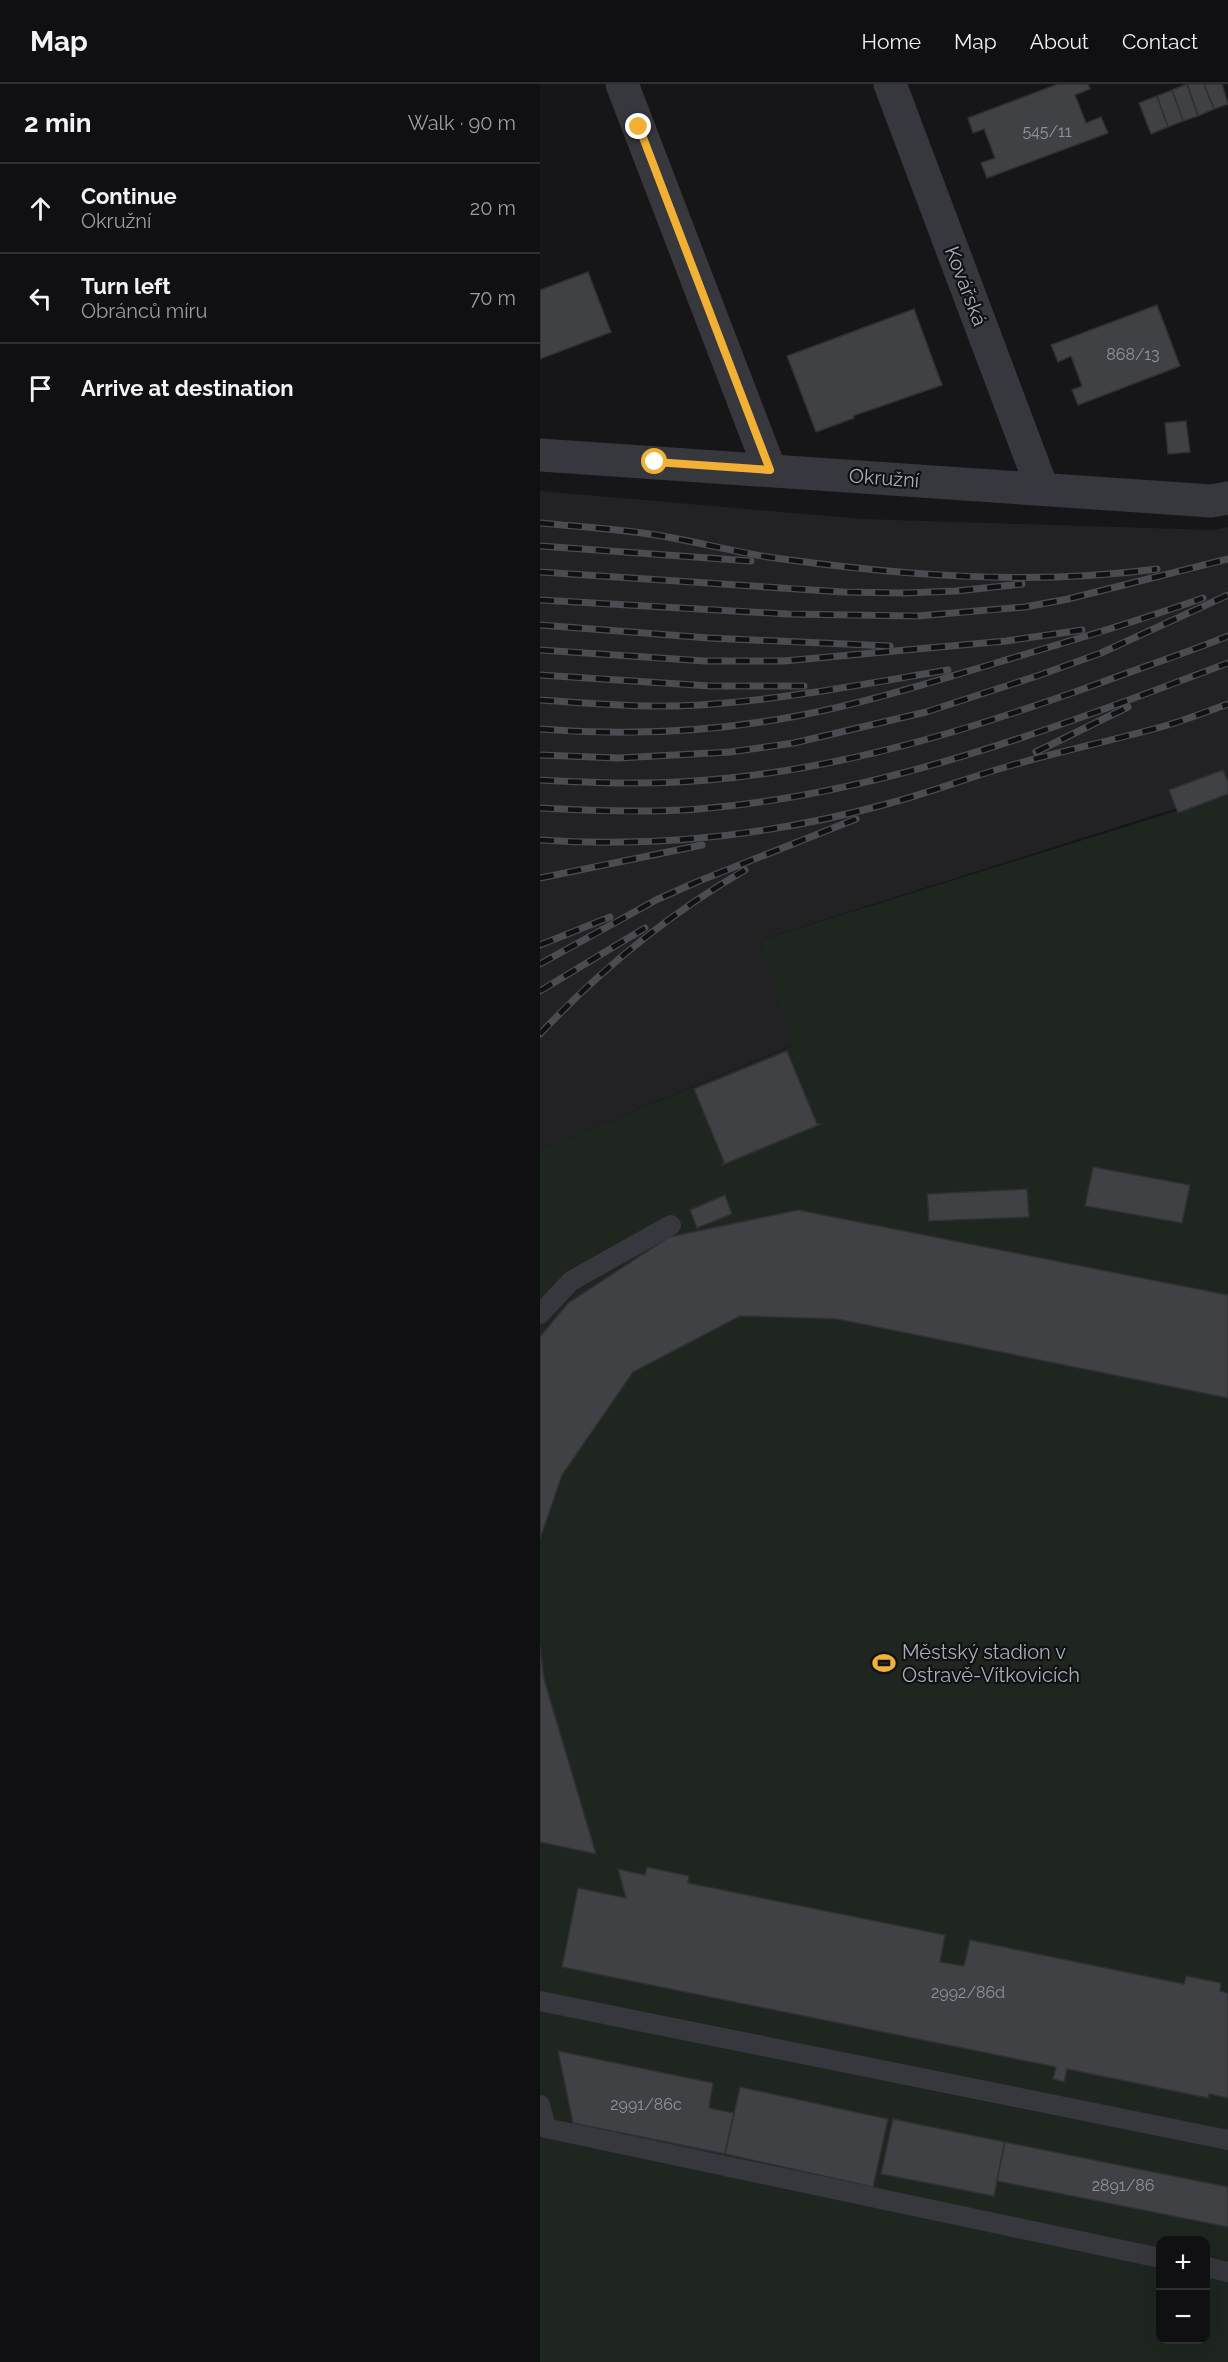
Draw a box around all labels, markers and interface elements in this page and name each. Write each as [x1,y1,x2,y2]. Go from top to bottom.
text: Map [30,25,88,58]
text: Home [862,29,921,54]
text: Map [954,29,997,54]
text: About [1030,29,1089,54]
text: Contact [1122,29,1198,54]
text: 2 min [24,108,91,138]
text: Walk · 90 m [408,111,516,135]
route end [625,113,651,139]
house number: 545/11 [1022,122,1072,141]
text: Continue [81,183,177,209]
icon: ahead [24,192,57,225]
text: 20 m [470,196,516,220]
text: Okružní [81,209,151,233]
street label: Kovářská [940,243,992,329]
text: Turn left [81,273,171,299]
icon: left [24,282,57,315]
text: 70 m [470,286,516,310]
text: Obránců míru [81,299,208,323]
house number: 868/13 [1106,345,1160,364]
icon: arrive [24,372,57,405]
text: Arrive at destination [81,375,294,401]
route start [641,448,667,474]
street label: Okružní [848,464,921,492]
place label: Městský stadion v Ostravě-Vítkovicích [902,1640,1080,1687]
sports icon: Městský stadion v Ostravě-Vítkovicích [871,1650,897,1676]
house number: 2992/86d [931,1983,1005,2002]
house number: 2991/86c [610,2095,682,2114]
house number: 2891/86 [1092,2176,1154,2195]
map controls [1156,2236,1210,2344]
button: + [1156,2236,1210,2290]
button: − [1156,2290,1210,2344]

